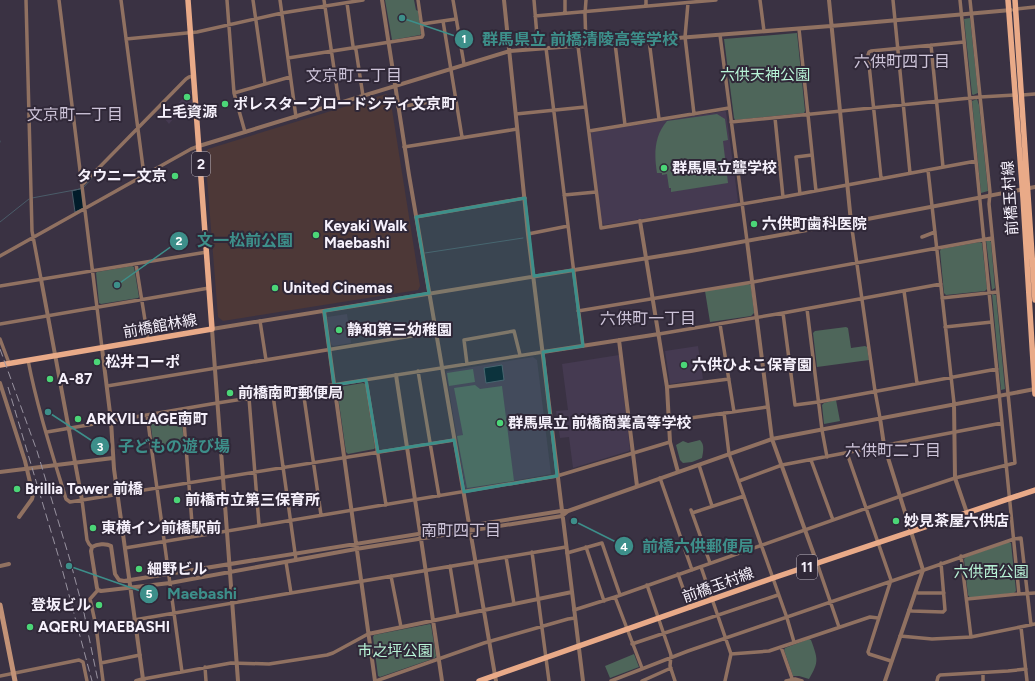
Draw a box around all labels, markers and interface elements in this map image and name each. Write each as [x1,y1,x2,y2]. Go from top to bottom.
callout: 群馬県立 前橋清陵高等学校 [454,25,686,53]
text: 群馬県立 前橋清陵高等学校 [482,30,678,49]
text: 1 [461,32,467,46]
district label: 六供町四丁目 [854,52,950,71]
district label: 文京町二丁目 [306,66,402,85]
park label: 六供天神公園 [720,66,810,84]
marker: 上毛資源 [182,92,192,102]
place label: ポレスターブロードシティ文京町 [233,95,456,113]
marker: ポレスターブロードシティ文京町 [220,99,230,109]
place label: 上毛資源 [157,103,218,121]
district label: 文京町一丁目 [27,105,123,124]
road number: 2 [192,152,210,176]
place label: 群馬県立聾学校 [672,159,777,177]
street label: 前橋玉村線 [998,160,1022,236]
marker: 群馬県立聾学校 [659,163,669,173]
place label: タウニー文京 [77,167,167,185]
marker: タウニー文京 [170,171,180,181]
place label: 六供町歯科医院 [762,215,867,233]
place label: Keyaki Walk Maebashi [324,217,407,252]
marker: 六供町歯科医院 [749,219,759,229]
callout: 文一松前公園 [169,227,301,255]
marker: Keyaki Walk Maebashi [311,230,321,240]
text: 文一松前公園 [197,231,293,250]
text: 2 [176,234,183,248]
place label: United Cinemas [283,279,392,297]
marker: United Cinemas [270,283,280,293]
district label: 六供町一丁目 [600,309,696,328]
street label: 前橋館林線 [121,311,199,341]
place label: 静和第三幼稚園 [347,321,452,339]
marker: 静和第三幼稚園 [334,325,344,335]
place label: 松井コーポ [105,353,180,371]
place label: 六供ひよこ保育園 [692,356,812,374]
marker: 松井コーポ [92,357,102,367]
marker: 六供ひよこ保育園 [679,360,689,370]
place label: A-87 [58,370,92,388]
marker: A-87 [45,374,55,384]
place label: 前橋南町郵便局 [238,384,343,402]
marker: 前橋南町郵便局 [225,388,235,398]
place label: ARKVILLAGE南町 [86,410,208,428]
marker: ARKVILLAGE南町 [73,414,83,424]
place label: 群馬県立 前橋商業高等学校 [508,414,692,432]
marker: 群馬県立 前橋商業高等学校 [495,418,505,428]
callout: 子どもの遊び場 [90,432,238,460]
text: 子どもの遊び場 [118,437,230,456]
text: 3 [97,440,104,454]
district label: 六供町二丁目 [845,441,941,460]
place label: Brillia Tower 前橋 [25,480,144,498]
marker: Brillia Tower 前橋 [12,484,22,494]
place label: 前橋市立第三保育所 [185,491,320,509]
marker: 前橋市立第三保育所 [172,495,182,505]
place label: 妙見茶屋六供店 [904,512,1009,530]
marker: 妙見茶屋六供店 [891,516,901,526]
place label: 東横イン前橋駅前 [101,519,221,537]
district label: 南町四丁目 [421,521,501,540]
marker: 東横イン前橋駅前 [88,523,98,533]
callout: 前橋六供郵便局 [614,532,762,560]
text: 前橋六供郵便局 [642,537,754,556]
text: 4 [620,540,628,554]
road number: 11 [797,555,817,579]
place label: 細野ビル [147,560,207,578]
park label: 六供西公園 [953,563,1029,581]
marker: 細野ビル [134,564,144,574]
street label: 前橋玉村線 [680,564,756,606]
callout: Maebashi [139,580,245,608]
text: Maebashi [167,584,237,603]
text: 5 [146,587,153,601]
place label: 登坂ビル [31,596,91,614]
marker: 登坂ビル [94,600,104,610]
place label: AQERU MAEBASHI [38,618,170,636]
marker: AQERU MAEBASHI [25,622,35,632]
park label: 市之坪公園 [357,642,433,660]

